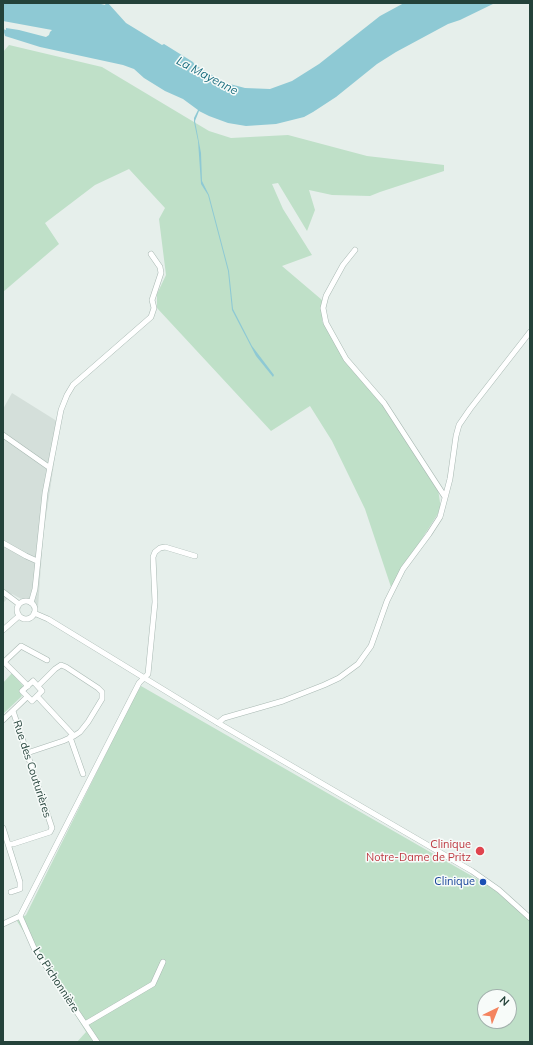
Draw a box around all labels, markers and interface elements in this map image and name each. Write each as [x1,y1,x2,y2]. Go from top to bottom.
water label: La Mayenne [174,54,240,98]
street label: Rue des Couturières [10,719,54,819]
place label: Clinique Notre-Dame de Pritz [366,838,471,864]
marker: Clinique Notre-Dame de Pritz [474,845,486,857]
place label: Clinique [434,875,475,889]
marker: Clinique [478,877,488,887]
street label: La Pichonnière [30,945,82,1015]
north arrow [477,989,517,1029]
text: N [497,993,512,1009]

